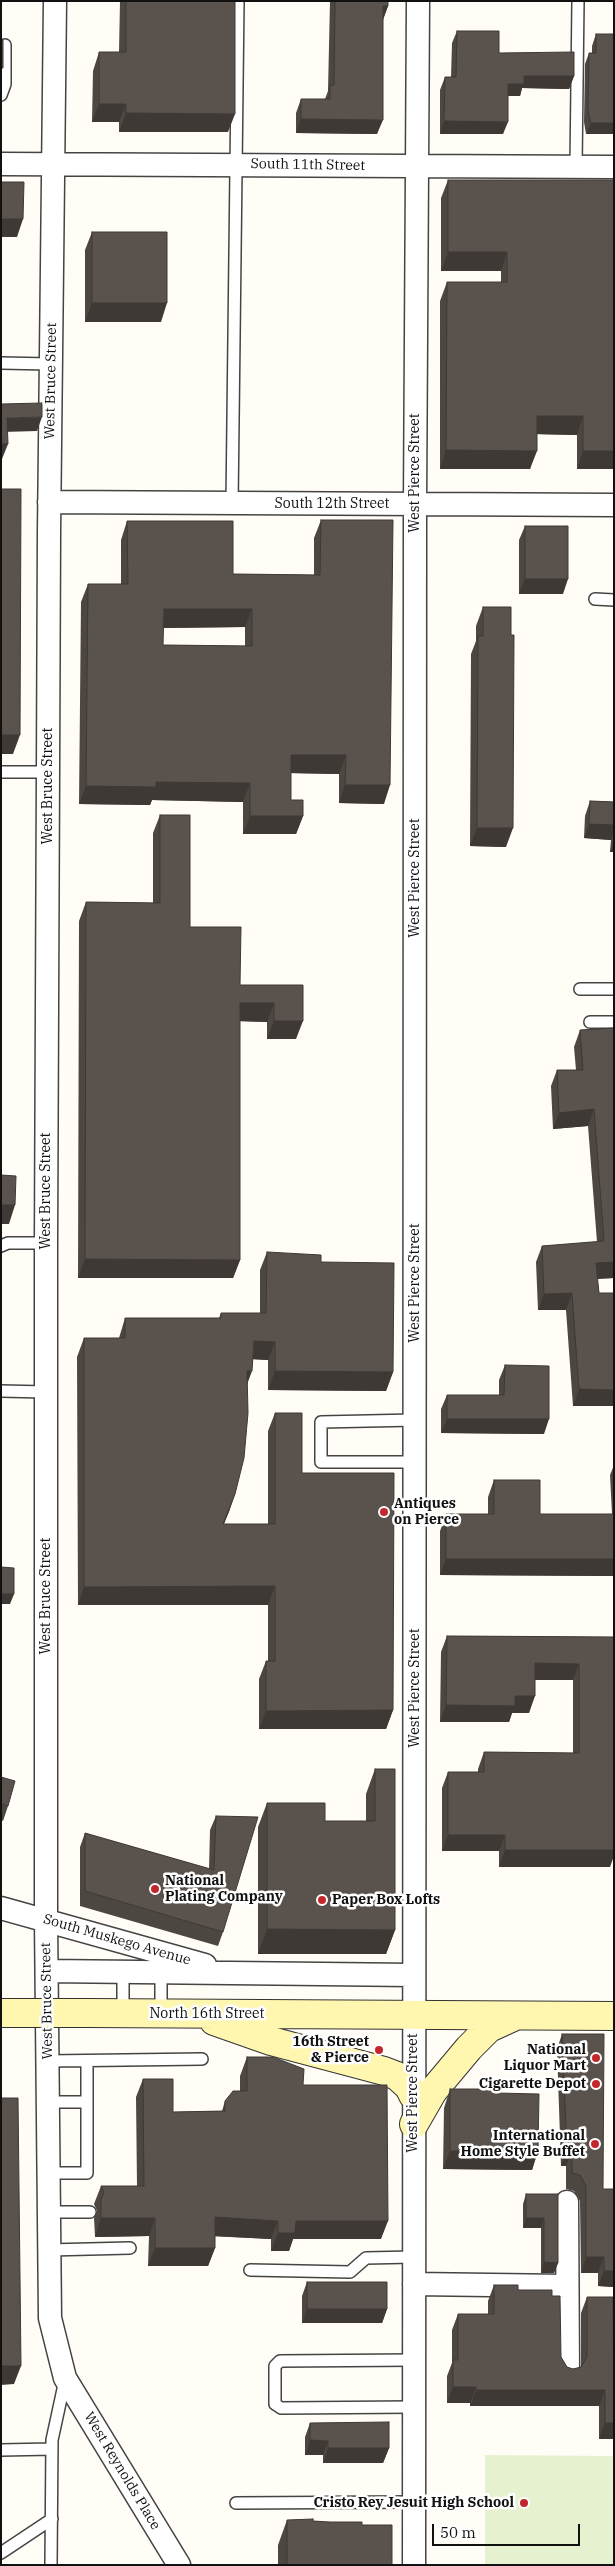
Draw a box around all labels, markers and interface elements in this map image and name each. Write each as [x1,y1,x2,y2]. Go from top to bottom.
street label: South 11th Street [250,156,366,174]
street label: West Bruce Street [42,322,60,440]
street label: West Pierce Street [407,413,423,533]
street label: South 12th Street [275,496,389,512]
street label: West Bruce Street [40,727,56,845]
street label: West Pierce Street [407,818,423,938]
street label: West Bruce Street [38,1132,54,1250]
street label: West Pierce Street [407,1223,423,1343]
place label: Antiques on Pierce [394,1496,459,1528]
marker: Antiques on Pierce [378,1506,390,1518]
street label: West Bruce Street [38,1537,54,1655]
street label: West Pierce Street [407,1628,423,1748]
place label: National Plating Company [165,1873,283,1905]
marker: National Plating Company [149,1883,161,1895]
place label: Paper Box Lofts [332,1892,440,1908]
marker: Paper Box Lofts [316,1894,328,1906]
street label: South Muskego Avenue [41,1911,193,1969]
street label: West Bruce Street [38,1942,56,2060]
street label: North 16th Street [149,2006,265,2022]
street label: West Pierce Street [405,2033,421,2153]
place label: 16th Street & Pierce [293,2034,369,2066]
place label: National Liquor Mart [504,2042,586,2074]
marker: 16th Street & Pierce [373,2044,385,2056]
marker: National Liquor Mart [590,2052,602,2064]
place label: Cigarette Depot [479,2076,586,2092]
marker: Cigarette Depot [590,2078,602,2090]
place label: International Home Style Buffet [461,2128,585,2160]
marker: International Home Style Buffet [589,2138,601,2150]
street label: West Reynolds Place [80,2409,164,2533]
place label: Cristo Rey Jesuit High School [313,2495,514,2511]
marker: Cristo Rey Jesuit High School [518,2497,530,2509]
scale bar [435,2514,582,2546]
text: 50 m [440,2523,476,2542]

